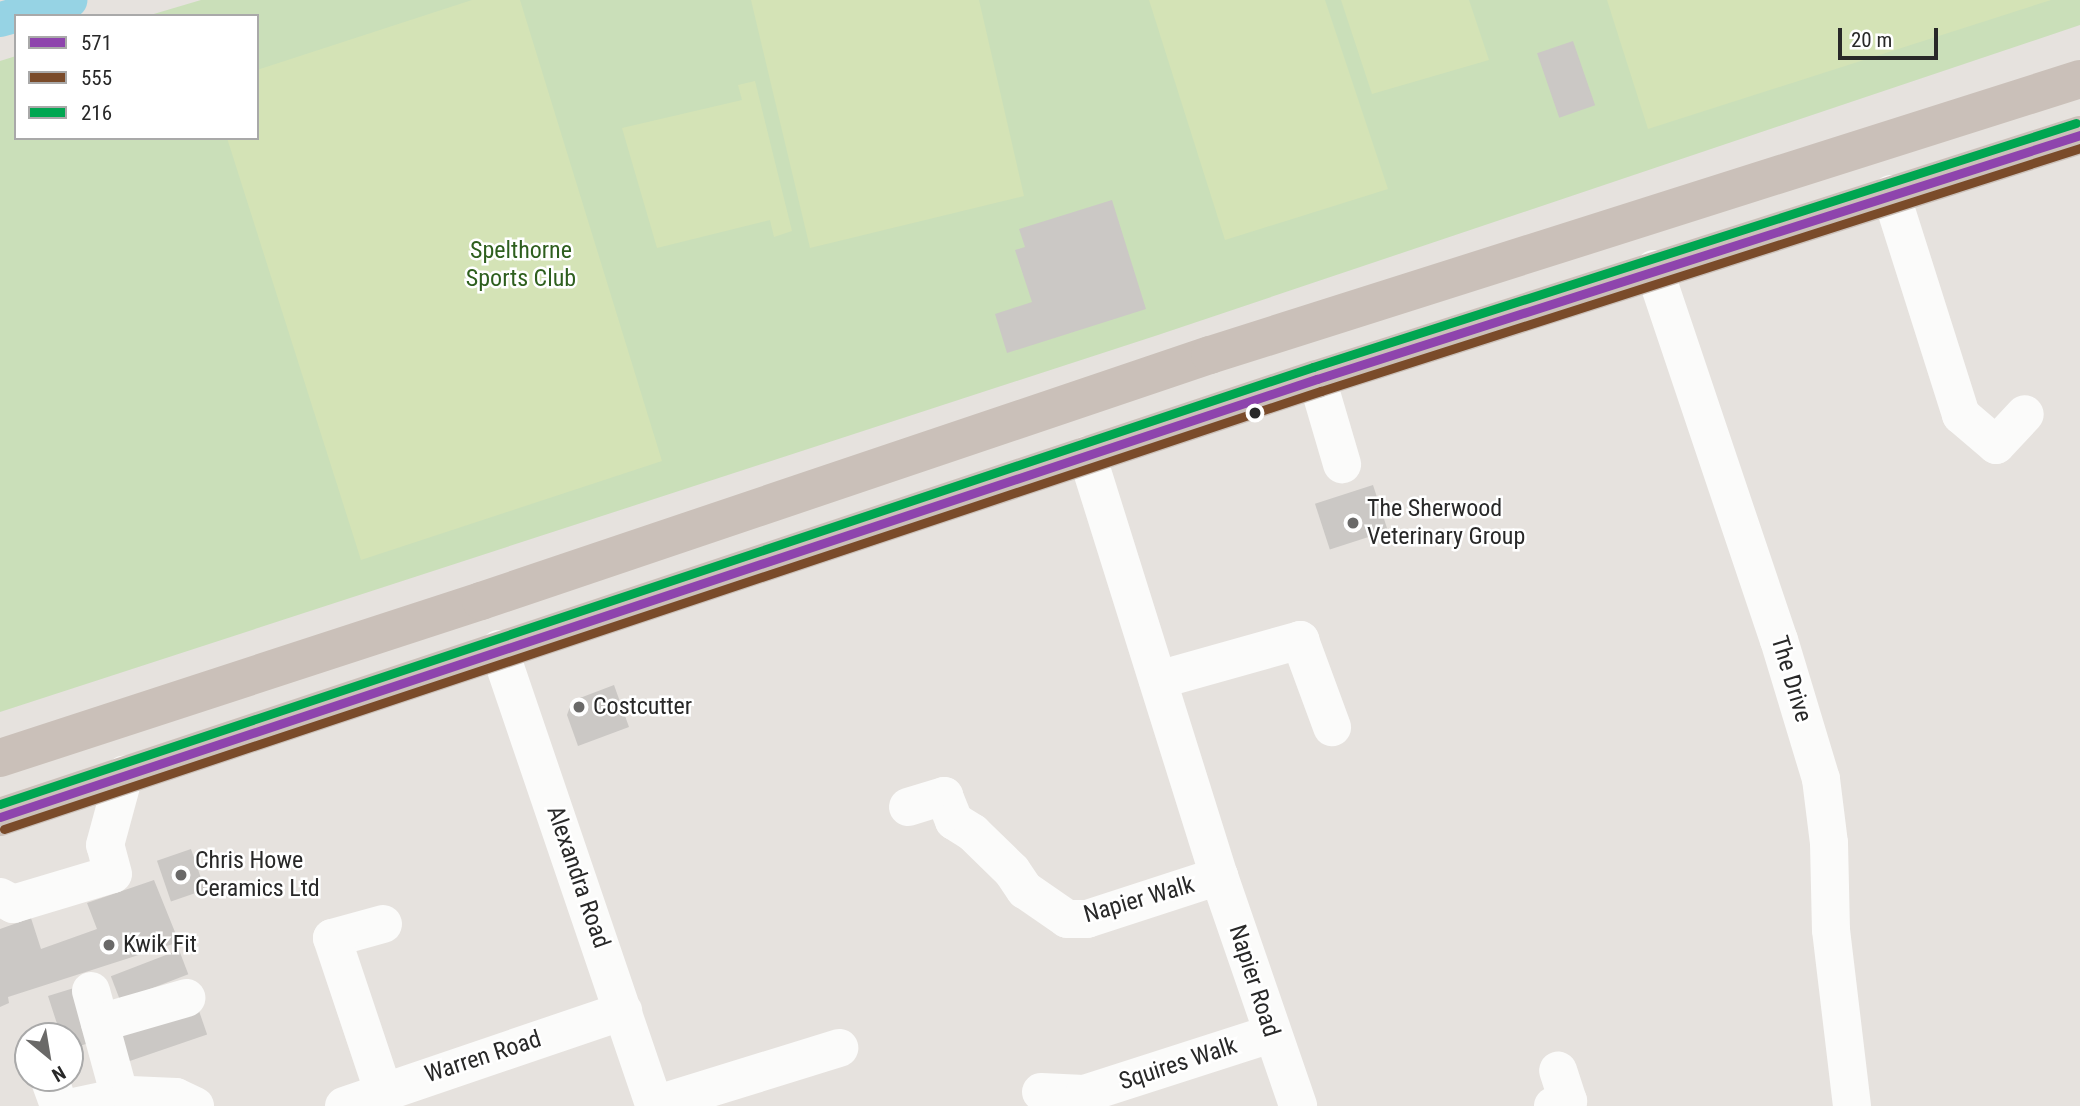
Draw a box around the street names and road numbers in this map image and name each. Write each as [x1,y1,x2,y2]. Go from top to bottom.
street label: The Drive [1764,632,1818,726]
street label: Alexandra Road [540,802,616,952]
street label: Napier Walk [1080,871,1198,929]
street label: Napier Road [1222,921,1286,1041]
street label: Warren Road [421,1025,545,1089]
street label: Squires Walk [1116,1031,1240,1097]

